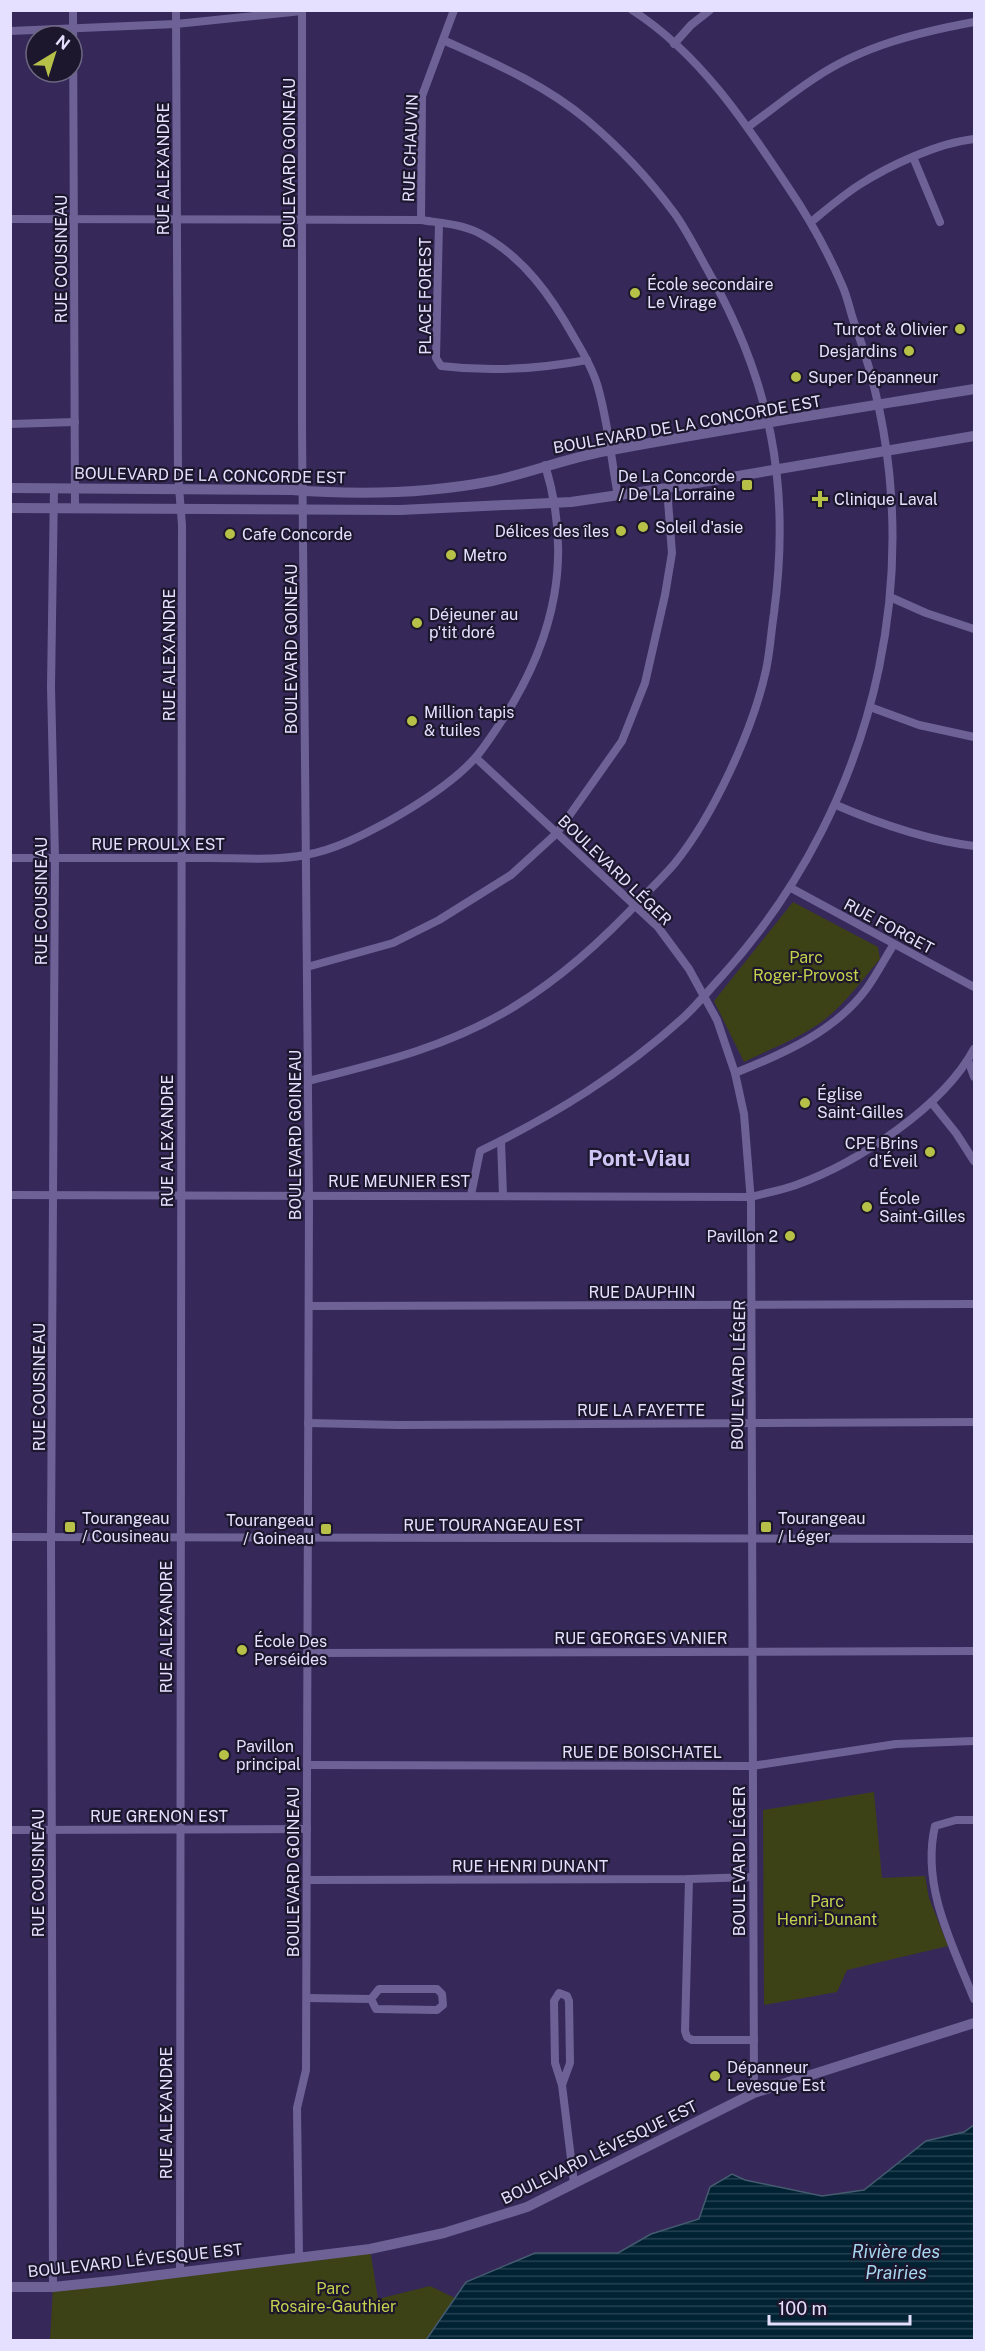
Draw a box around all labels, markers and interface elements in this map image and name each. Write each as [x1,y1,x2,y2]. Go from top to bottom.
north arrow [24,24,84,84]
text: N [52,31,74,54]
street label: BOULEVARD GOINEAU [280,78,299,248]
street label: RUE CHAUVIN [399,94,422,202]
street label: RUE ALEXANDRE [154,103,173,235]
street label: RUE COUSINEAU [52,195,71,323]
street label: PLACE FOREST [416,237,435,355]
place label: École secondaire Le Virage [647,274,774,312]
marker: École secondaire Le Virage [628,286,642,300]
place label: Turcot & Olivier [834,320,948,339]
marker: Turcot & Olivier [953,322,967,336]
place label: Desjardins [819,342,897,361]
marker: Desjardins [902,344,916,358]
place label: Super Dépanneur [808,368,938,387]
marker: Super Dépanneur [789,370,803,384]
street label: BOULEVARD DE LA CONCORDE EST [552,391,823,457]
street label: BOULEVARD DE LA CONCORDE EST [74,464,346,487]
place label: De La Concorde / De La Lorraine [618,467,735,504]
marker: De La Concorde / De La Lorraine [740,478,754,492]
marker: Clinique Laval [811,490,829,508]
place label: Clinique Laval [834,490,938,509]
place label: Soleil d'asie [655,518,743,537]
marker: Soleil d'asie [636,520,650,534]
place label: Délices des îles [495,522,609,541]
marker: Délices des îles [614,524,628,538]
place label: Cafe Concorde [242,525,352,544]
marker: Cafe Concorde [223,527,237,541]
place label: Metro [463,546,507,565]
marker: Metro [444,548,458,562]
street label: BOULEVARD GOINEAU [282,564,301,734]
street label: RUE ALEXANDRE [160,589,179,721]
place label: Déjeuner au p'tit doré [429,605,518,642]
marker: Déjeuner au p'tit doré [410,616,424,630]
place label: Million tapis & tuiles [424,703,514,740]
marker: Million tapis & tuiles [405,714,419,728]
street label: BOULEVARD LÉGER [554,811,676,929]
street label: RUE PROULX EST [91,835,225,854]
street label: RUE COUSINEAU [32,837,51,965]
street label: RUE FORGET [841,895,937,958]
park label: Parc Roger-Provost [753,948,859,985]
street label: BOULEVARD GOINEAU [286,1050,305,1220]
street label: RUE ALEXANDRE [158,1075,177,1207]
place label: Église Saint-Gilles [817,1084,903,1122]
marker: Église Saint-Gilles [798,1096,812,1110]
place label: CPE Brins d'Éveil [845,1134,918,1171]
district label: Pont-Viau [588,1145,690,1171]
marker: CPE Brins d'Éveil [923,1145,937,1159]
street label: RUE MEUNIER EST [328,1172,471,1191]
place label: École Saint-Gilles [879,1188,965,1226]
marker: École Saint-Gilles [860,1200,874,1214]
place label: Pavillon 2 [706,1227,778,1246]
marker: Pavillon 2 [783,1229,797,1243]
street label: RUE DAUPHIN [588,1283,696,1302]
street label: BOULEVARD LÉGER [727,1300,749,1450]
street label: RUE COUSINEAU [30,1323,49,1451]
street label: RUE LA FAYETTE [577,1401,705,1420]
place label: Tourangeau / Cousineau [82,1509,170,1546]
place label: Tourangeau / Léger [778,1509,866,1546]
place label: Tourangeau / Goineau [226,1511,314,1548]
street label: RUE TOURANGEAU EST [403,1516,583,1535]
marker: Tourangeau / Cousineau [63,1520,77,1534]
marker: Tourangeau / Léger [759,1520,773,1534]
marker: Tourangeau / Goineau [319,1522,333,1536]
street label: RUE ALEXANDRE [157,1561,176,1693]
street label: RUE GEORGES VANIER [554,1629,728,1648]
place label: École Des Perséides [254,1631,327,1669]
marker: École Des Perséides [235,1643,249,1657]
place label: Pavillon principal [236,1737,301,1774]
street label: RUE DE BOISCHATEL [562,1743,722,1762]
marker: Pavillon principal [217,1748,231,1762]
street label: BOULEVARD LÉGER [729,1786,749,1936]
street label: BOULEVARD GOINEAU [284,1787,303,1957]
street label: RUE GRENON EST [90,1807,228,1826]
street label: RUE COUSINEAU [29,1809,48,1937]
street label: RUE HENRI DUNANT [452,1857,609,1876]
park label: Parc Henri-Dunant [777,1892,877,1929]
street label: RUE ALEXANDRE [157,2047,176,2179]
place label: Dépanneur Levesque Est [727,2058,825,2095]
marker: Dépanneur Levesque Est [708,2069,722,2083]
street label: BOULEVARD LÉVESQUE EST [498,2095,701,2208]
street label: BOULEVARD LÉVESQUE EST [27,2239,244,2281]
water label: Rivière des Prairies [852,2241,940,2283]
park label: Parc Rosaire-Gauthier [270,2279,396,2316]
scale bar [769,2288,910,2326]
text: 100 m [778,2298,827,2319]

